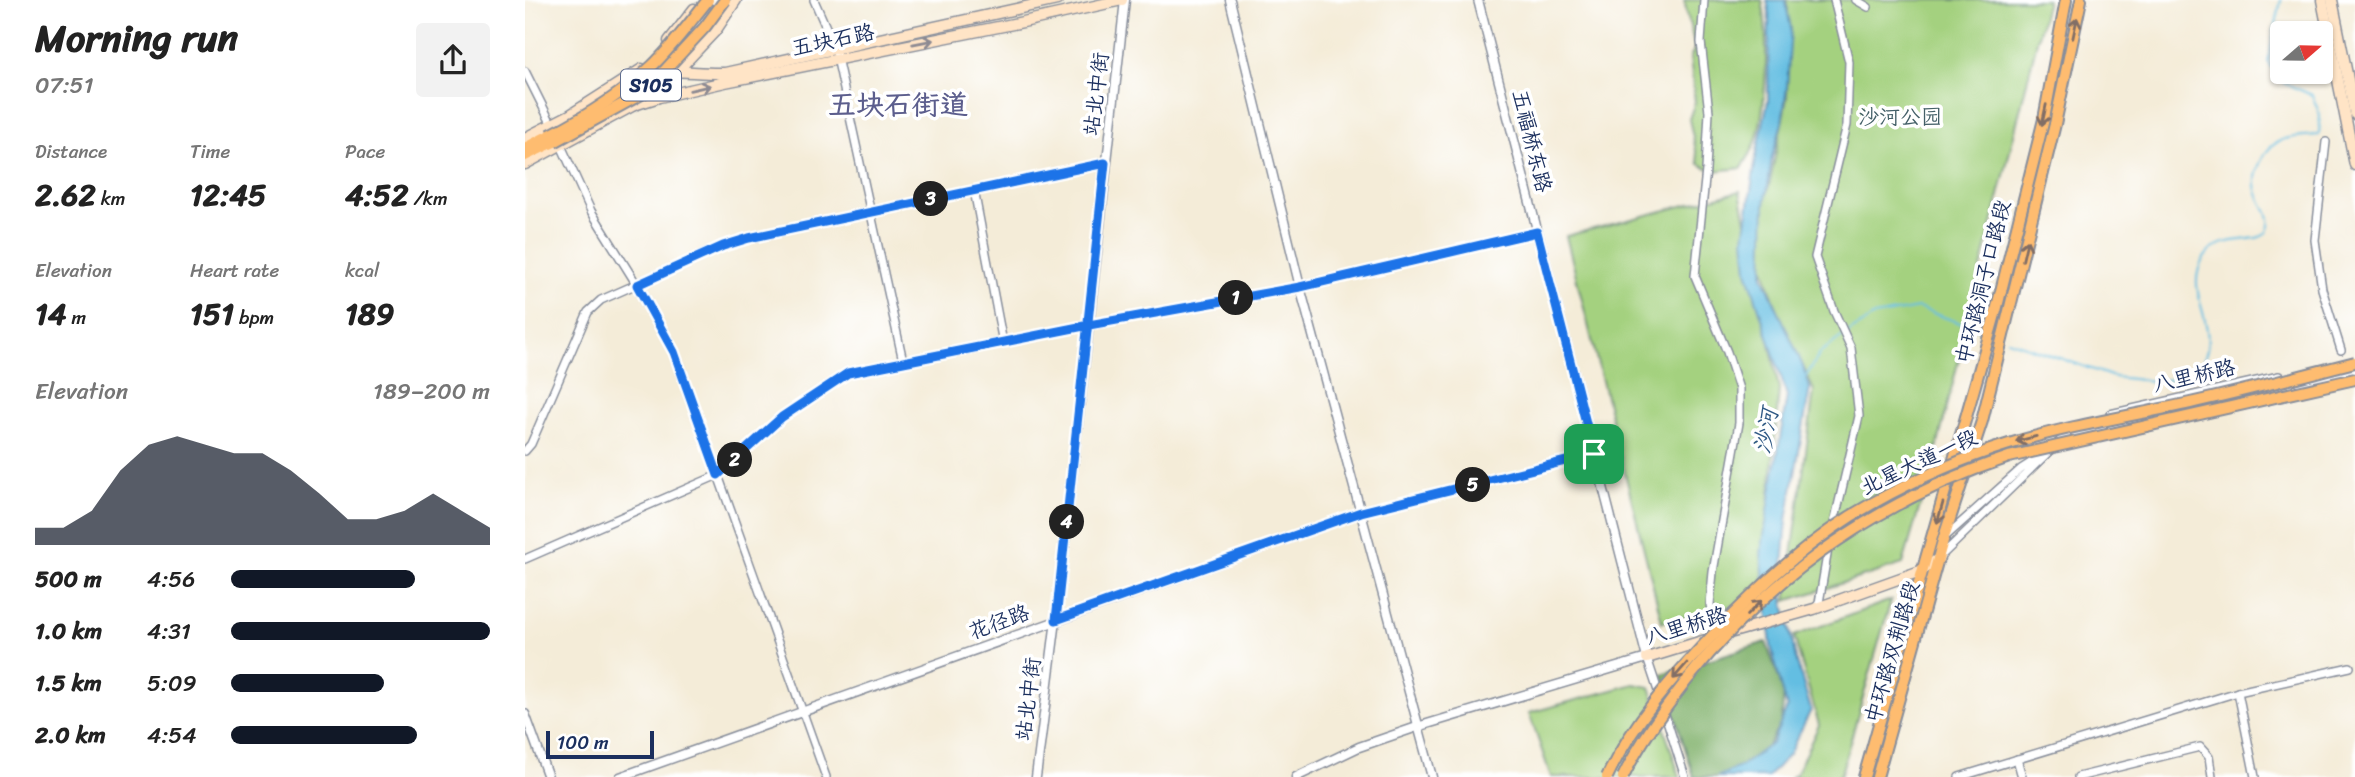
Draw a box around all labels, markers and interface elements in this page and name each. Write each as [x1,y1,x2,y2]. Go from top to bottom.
text: Morning run [35,5,238,72]
street label: 五块石路 [788,13,878,67]
one-way arrow [2068,17,2082,40]
north arrow [2270,21,2333,84]
map controls [2270,21,2333,84]
button: share [416,23,490,97]
one-way arrow [911,35,934,48]
street label: 站北中街 [1072,50,1120,138]
text: 07:51 [35,65,94,106]
road number: S105 [621,69,681,100]
one-way arrow [688,80,711,94]
district label: 五块石街道 [828,80,968,129]
street label: 五福桥东路 [1501,85,1563,197]
park label: 沙河公园 [1858,98,1942,136]
one-way arrow [2037,103,2051,126]
text: Distance [35,135,107,168]
text: Time [190,135,230,168]
text: Pace [345,135,385,168]
text: 2.62 [35,168,96,222]
text: 12:45 [190,168,266,222]
text: 4:52 [345,168,408,222]
text: km [96,182,125,215]
text: /km [408,182,448,215]
pin: 3 [913,182,949,216]
text: 3 [925,182,936,215]
street label: 中环路洞子口路段 [1944,196,2022,368]
one-way arrow [2019,239,2032,262]
text: Elevation [35,254,112,287]
text: Heart rate [190,254,279,287]
text: kcal [345,254,380,287]
pin: 1 [1219,280,1253,316]
text: 1 [1231,281,1240,314]
text: 14 [35,287,67,341]
text: 151 [190,287,234,341]
text: 189 [345,287,394,341]
text: m [67,301,86,334]
text: bpm [234,301,274,334]
street label: 八里桥路 [2149,348,2239,404]
text: Elevation [35,371,128,412]
text: 189–200 m [373,371,490,412]
water label: 沙河 [1741,401,1791,457]
street label: 北星大道一段 [1854,418,1984,506]
pin [1564,424,1624,484]
one-way arrow [2015,433,2038,447]
icon: arrive [1575,435,1613,473]
pin: 2 [717,442,753,477]
text: 2 [729,443,740,476]
pin: 5 [1455,468,1490,503]
text: 5 [1467,468,1478,501]
one-way arrow [1932,501,1945,523]
pin: 4 [1049,504,1085,540]
text: 4 [1061,505,1072,538]
text: 500 m [35,559,102,600]
text: 4:56 [147,559,195,600]
street label: 中环路双荆路段 [1853,576,1931,728]
street label: 花径路 [963,593,1035,651]
street label: 八里桥路 [1640,596,1732,656]
one-way arrow [1745,599,1762,616]
text: 1.0 km [35,611,102,652]
text: 4:31 [147,611,191,652]
street label: 站北中街 [1004,655,1052,743]
one-way arrow [1672,662,1688,680]
text: 1.5 km [35,663,102,704]
text: 5:09 [147,663,197,704]
text: 2.0 km [35,715,106,756]
text: 4:54 [147,715,197,756]
text: 100 m [557,726,609,759]
scale bar [546,728,655,760]

